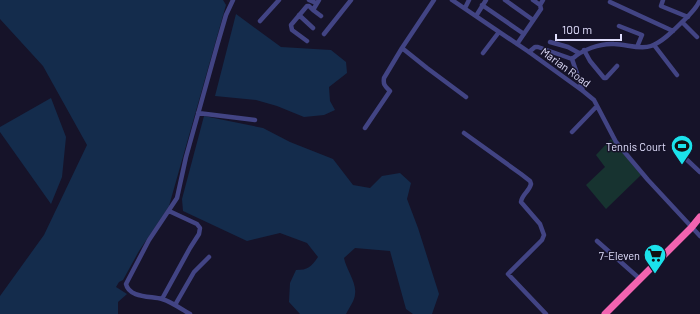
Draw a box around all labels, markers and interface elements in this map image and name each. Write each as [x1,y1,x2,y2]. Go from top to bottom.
scale bar [556,16,621,42]
text: 100 m [562,22,592,36]
street label: Marian Road [539,45,593,89]
sports icon: Tennis Court [669,133,695,166]
place label: Tennis Court [606,140,666,153]
supermarket icon: 7-Eleven [642,242,668,275]
place label: 7-Eleven [599,249,640,262]

